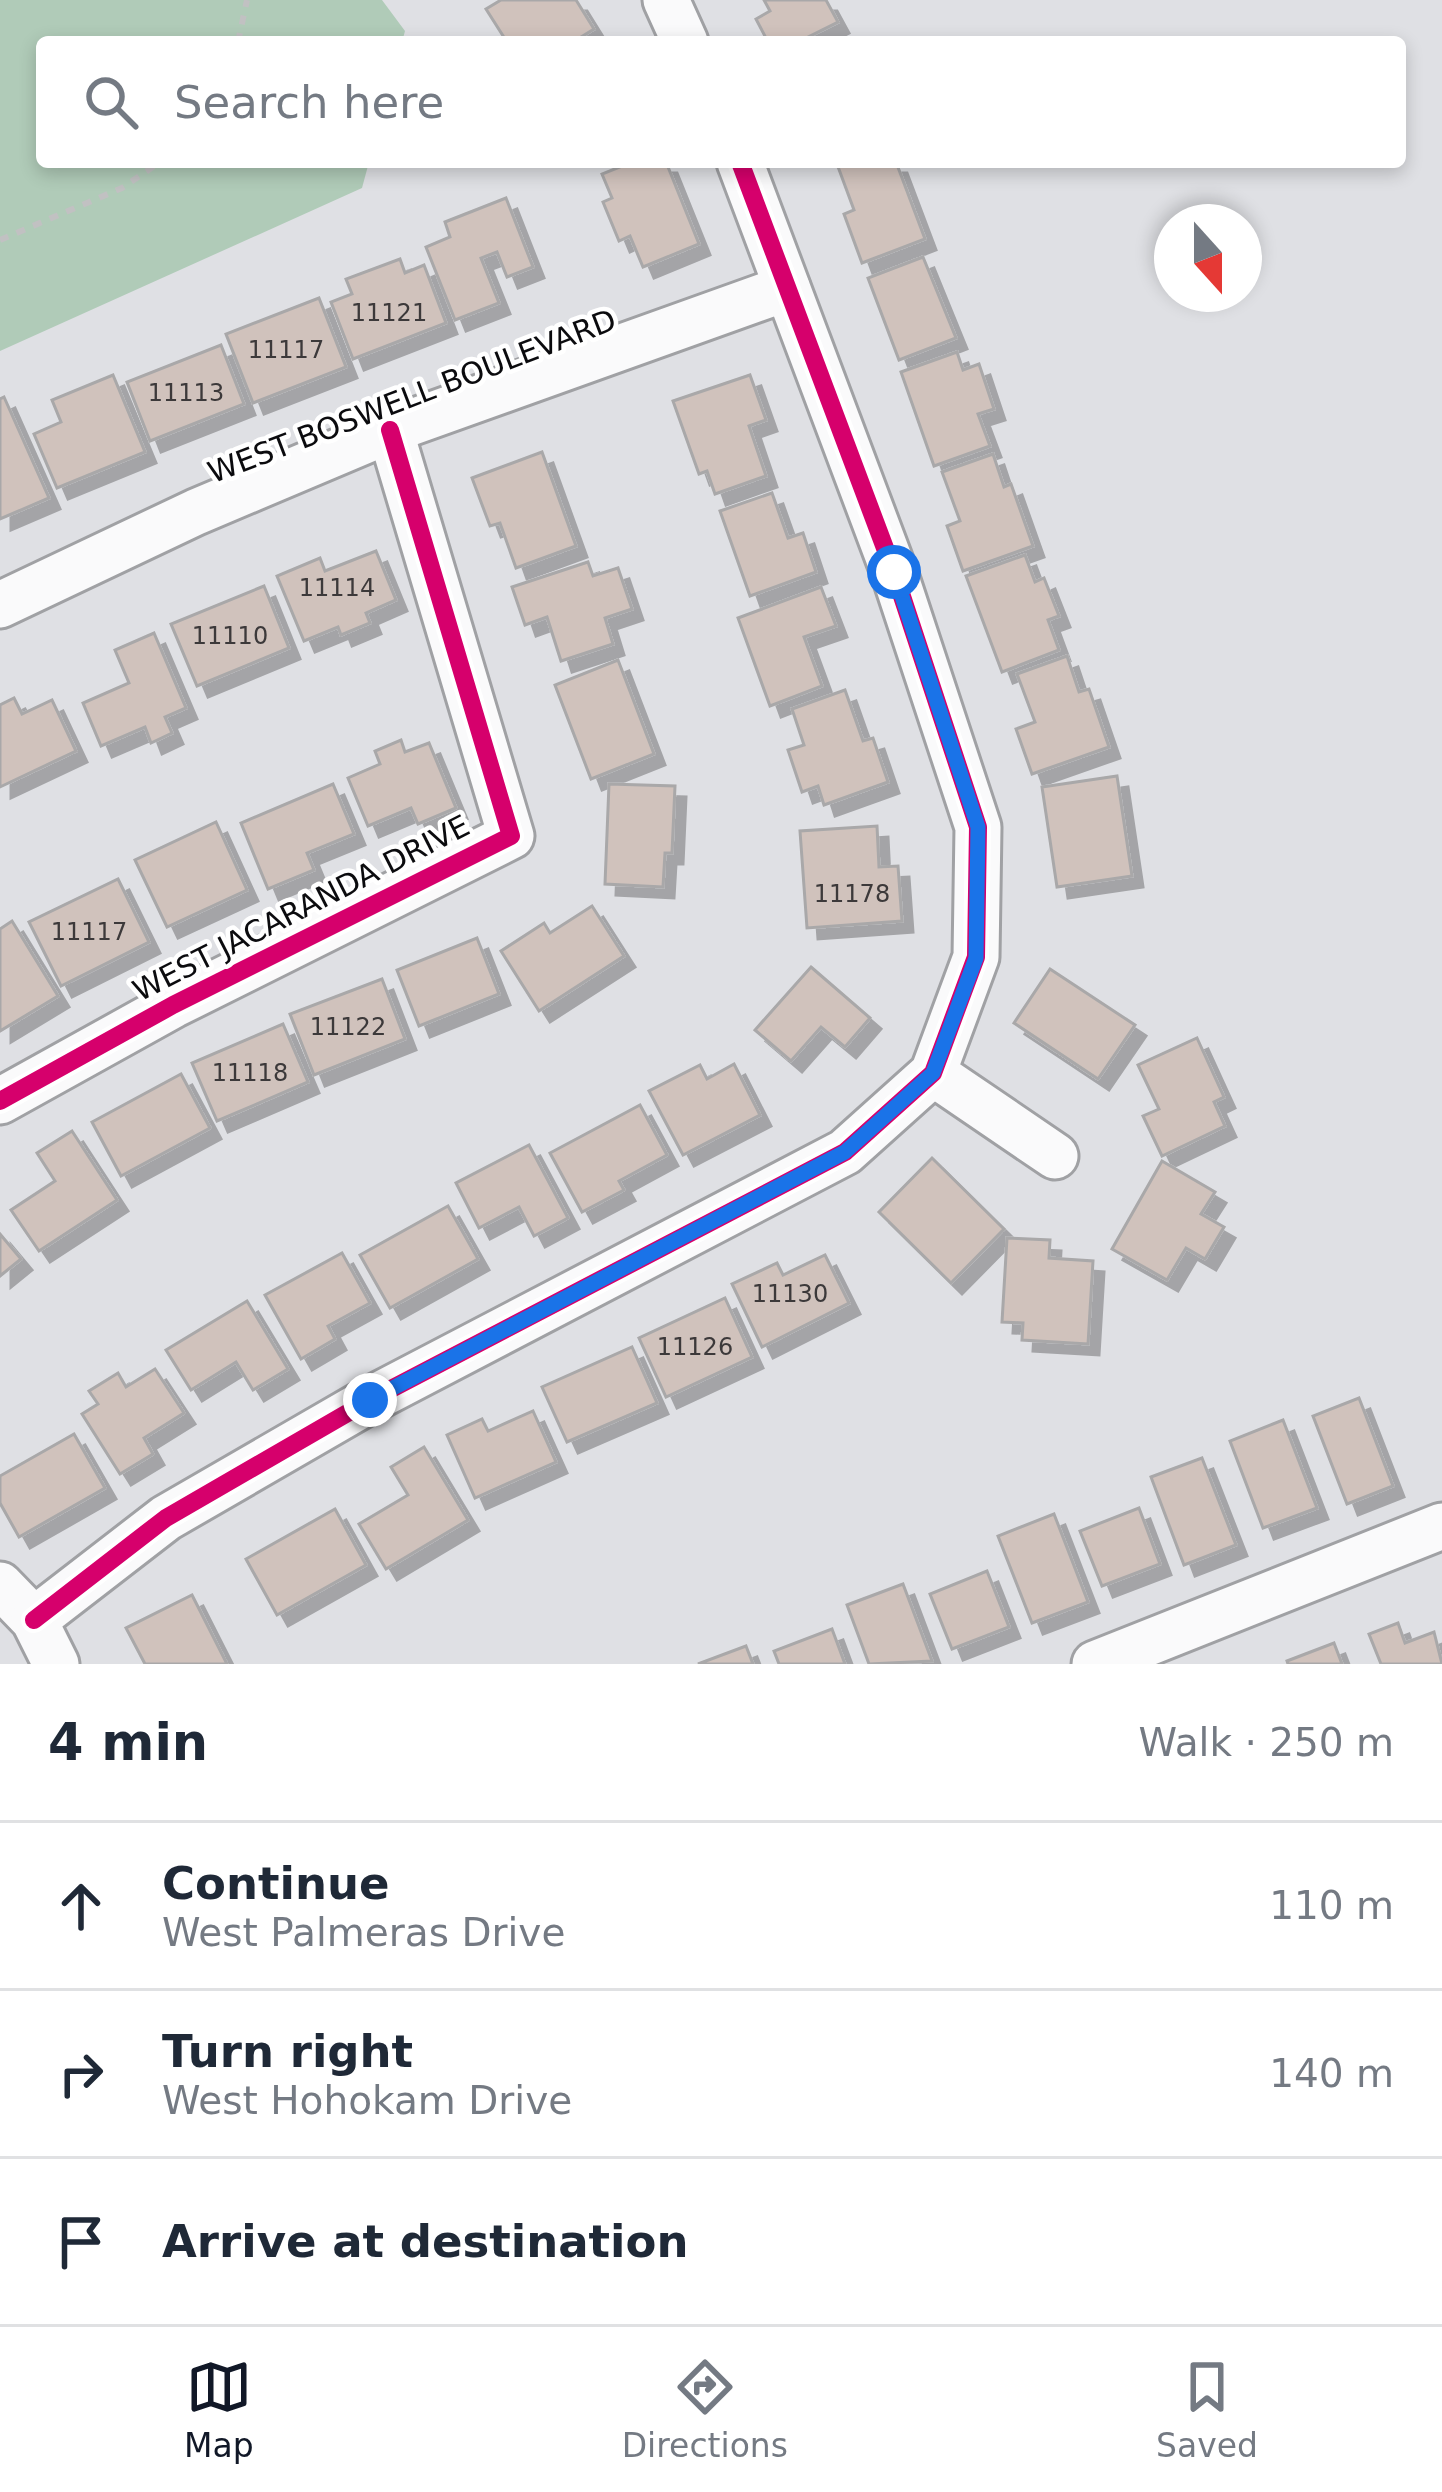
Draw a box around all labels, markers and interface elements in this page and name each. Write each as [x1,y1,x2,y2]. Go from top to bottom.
search box [36,36,1406,168]
icon: search [78,69,144,135]
text: Search here [174,76,444,129]
north arrow [1154,204,1262,312]
house number: 11121 [351,299,427,327]
street label: WEST BOSWELL BOULEVARD [203,302,621,490]
house number: 11117 [248,336,324,364]
house number: 11113 [148,379,224,407]
route start [867,545,921,599]
house number: 11114 [299,574,375,602]
house number: 11110 [192,622,268,650]
street label: WEST JACARANDA DRIVE [127,808,475,1008]
house number: 11178 [814,880,890,908]
house number: 11117 [51,918,127,946]
house number: 11122 [310,1013,386,1041]
house number: 11118 [212,1059,288,1087]
house number: 11130 [752,1280,828,1308]
house number: 11126 [657,1333,733,1361]
route end [343,1373,397,1427]
text: 4 min [48,1713,208,1772]
text: Walk · 250 m [1139,1720,1394,1765]
text: Continue [162,1857,390,1910]
icon: ahead [48,1873,114,1939]
text: 110 m [1269,1883,1394,1928]
text: West Palmeras Drive [162,1910,565,1955]
text: Turn right [162,2025,413,2078]
icon: right [48,2041,114,2107]
text: 140 m [1269,2051,1394,2096]
text: West Hohokam Drive [162,2078,572,2123]
icon: arrive [48,2209,114,2275]
text: Arrive at destination [162,2215,688,2268]
tab: Map [184,2354,254,2465]
tab: Directions [622,2354,788,2465]
tab: Saved [1156,2354,1258,2465]

